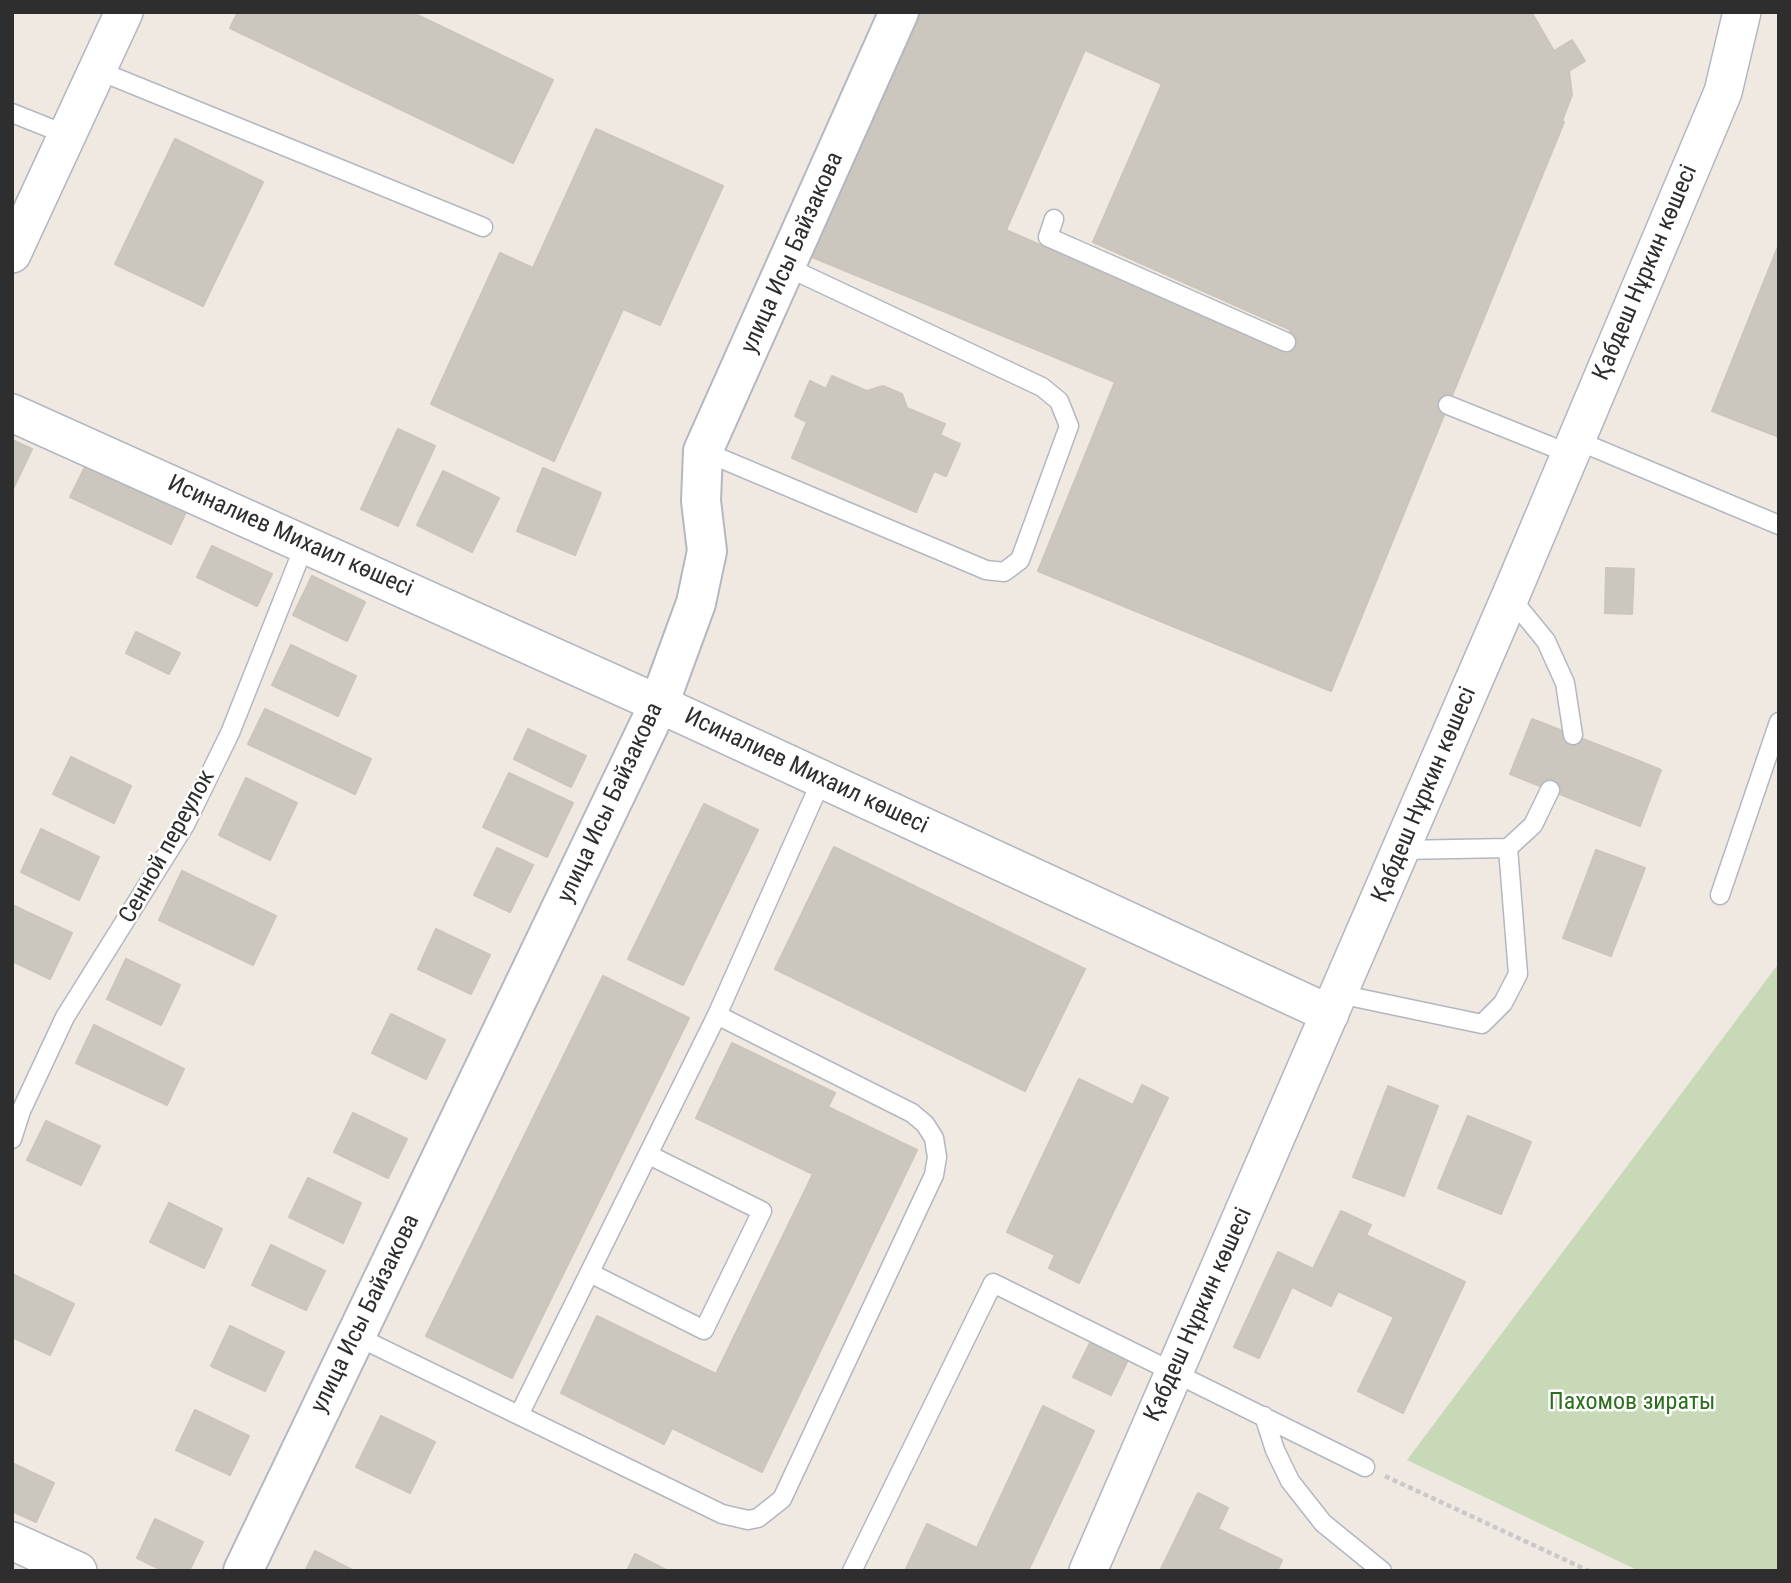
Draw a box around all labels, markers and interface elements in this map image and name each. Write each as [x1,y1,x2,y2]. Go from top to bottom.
street label: улица Исы Байзакова [736,148,850,358]
street label: Қабдеш Нұркин көшесі [1588,161,1704,385]
street label: Исиналиев Михаил көшесі [163,470,417,604]
street label: Қабдеш Нұркин көшесі [1367,683,1483,907]
street label: улица Исы Байзакова [552,698,670,908]
street label: Исиналиев Михаил көшесі [680,703,932,841]
street label: Сенной переулок [114,765,222,929]
street label: Қабдеш Нұркин көшесі [1139,1204,1259,1426]
street label: улица Исы Байзакова [305,1210,427,1418]
park label: Пахомов зираты [1549,1389,1715,1417]

